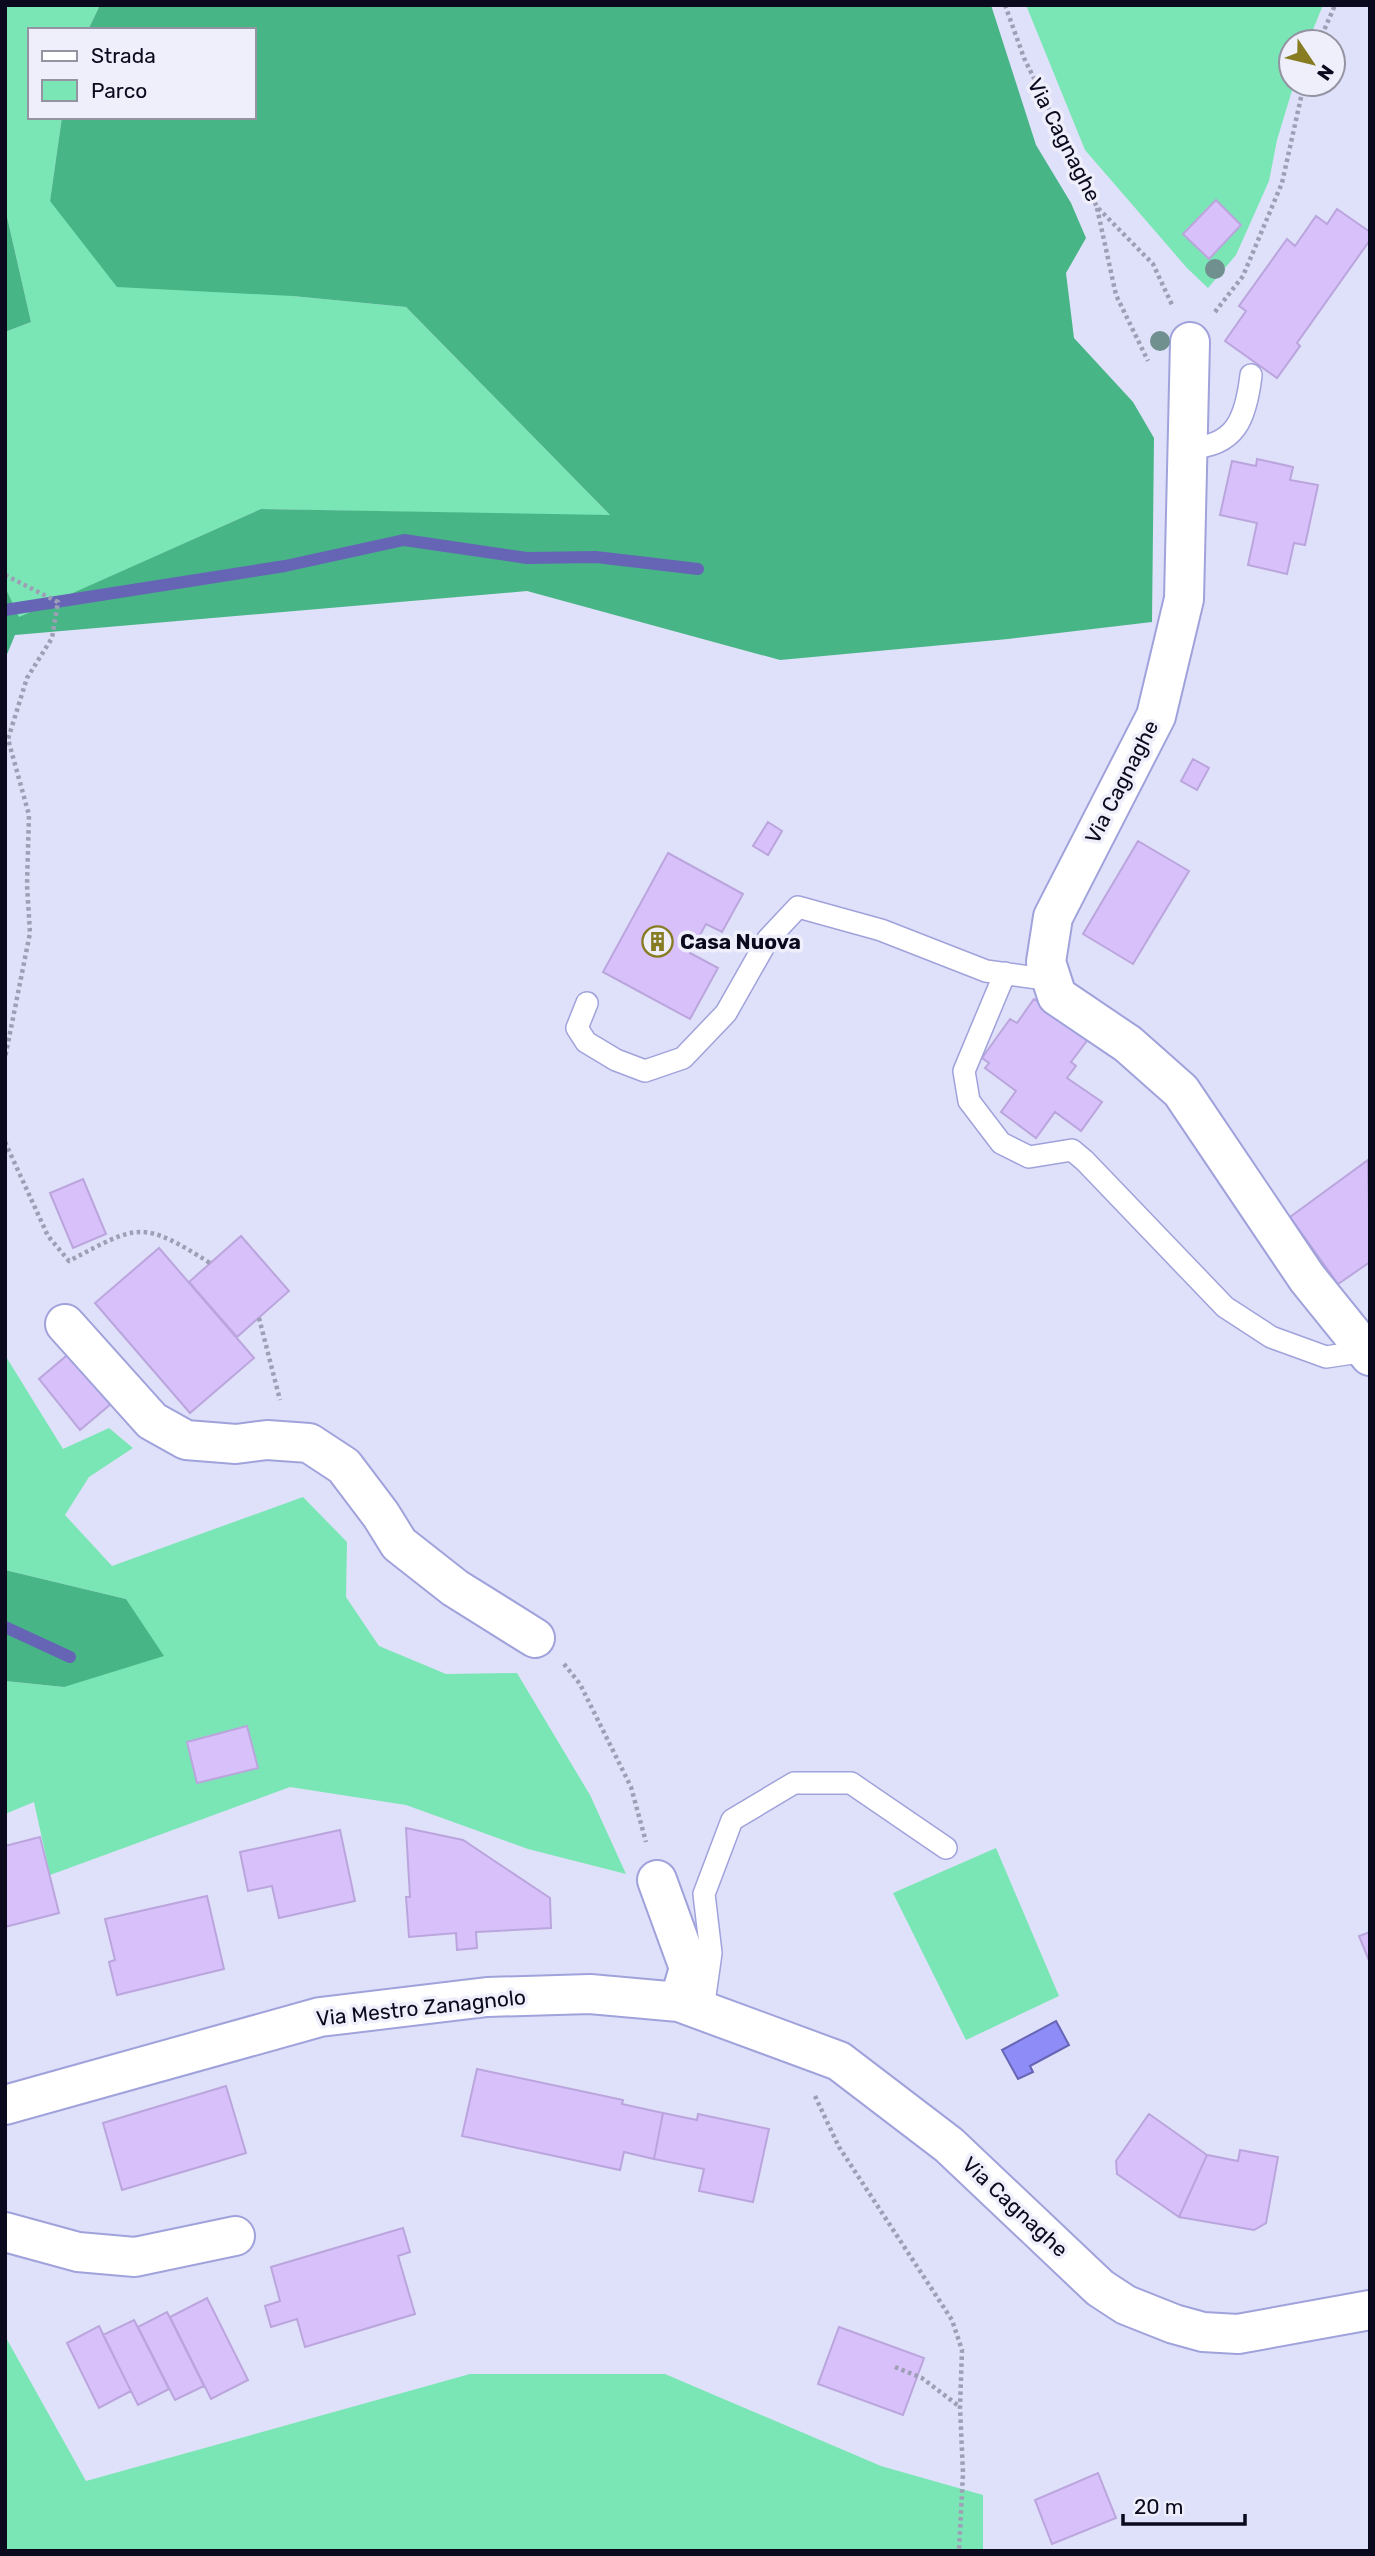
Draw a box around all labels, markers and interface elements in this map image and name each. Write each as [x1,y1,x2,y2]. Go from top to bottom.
legend [28,28,256,119]
north arrow [1277,28,1347,98]
text: Strada [91,43,156,68]
text: N [1312,60,1339,85]
street label: Via Cagnaghe [1023,74,1106,206]
text: Parco [91,78,147,103]
street label: Via Cagnaghe [1080,716,1163,848]
building icon: Casa Nuova [640,925,674,959]
place label: Casa Nuova [680,929,801,954]
street label: Via Mestro Zanagnolo [315,1984,527,2031]
street label: Via Cagnaghe [957,2151,1073,2262]
scale bar [1123,2482,1246,2526]
text: 20 m [1134,2494,1183,2519]

